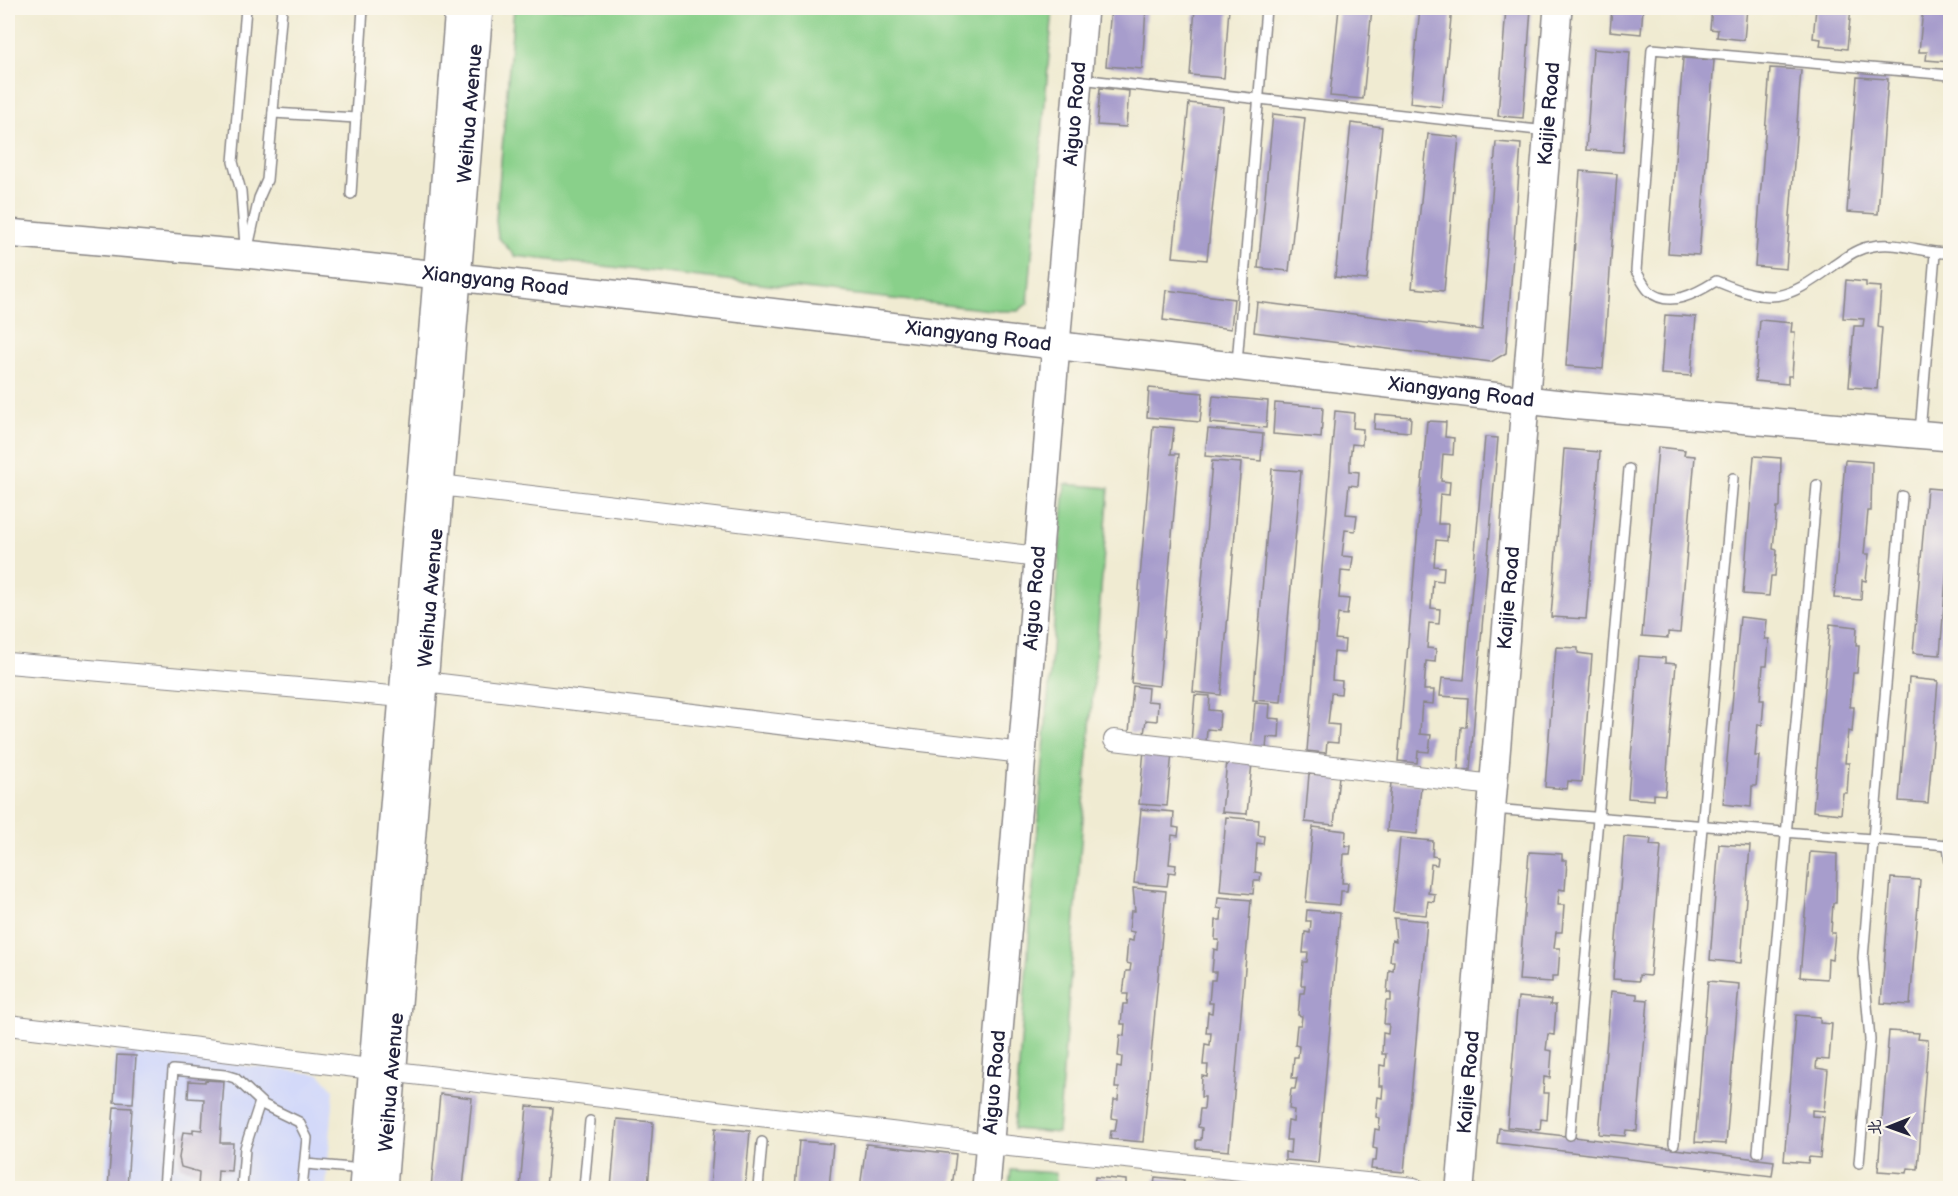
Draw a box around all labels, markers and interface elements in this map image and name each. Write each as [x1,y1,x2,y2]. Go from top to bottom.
street label: Weihua Avenue [453,43,488,184]
street label: Aiguo Road [1059,60,1092,167]
street label: Kaijie Road [1533,61,1565,166]
street label: Xiangyang Road [420,261,570,301]
street label: Xiangyang Road [903,316,1053,357]
street label: Xiangyang Road [1386,372,1535,413]
street label: Weihua Avenue [413,527,449,669]
street label: Aiguo Road [1019,545,1051,651]
street label: Kaijie Road [1493,545,1525,651]
street label: Weihua Avenue [374,1012,409,1153]
street label: Aiguo Road [978,1029,1011,1136]
street label: Kaijie Road [1453,1030,1485,1135]
north arrow [1859,1097,1919,1157]
text: 北 [1866,1119,1885,1135]

